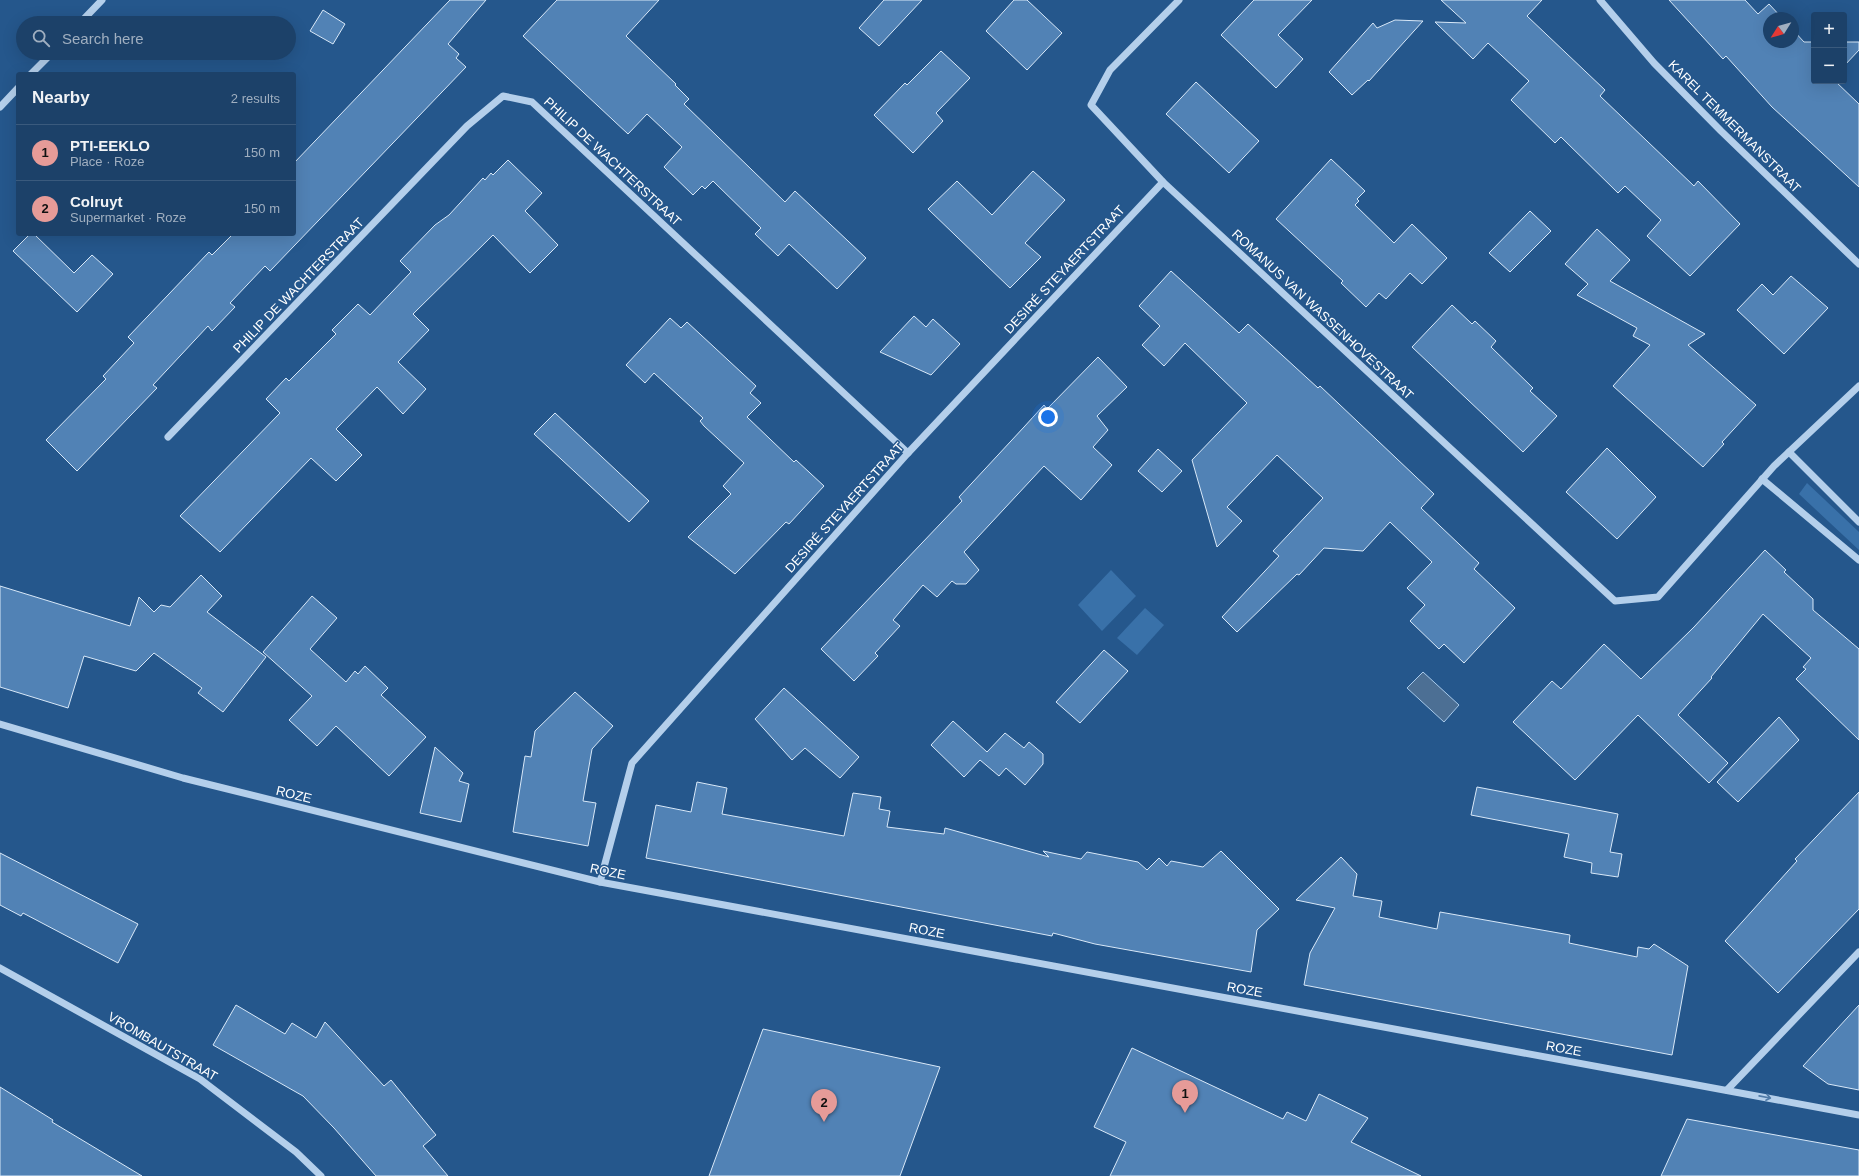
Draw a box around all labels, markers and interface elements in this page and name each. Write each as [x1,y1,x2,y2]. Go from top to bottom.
north arrow [1763,12,1799,48]
map controls [1811,12,1847,84]
button: + [1811,12,1847,48]
search box [16,16,296,60]
icon: search [30,27,52,49]
text: Search here [62,30,144,47]
button: − [1811,48,1847,84]
street label: KAREL TEMMERMANSTRAAT [1665,57,1804,196]
text: Nearby [32,88,90,107]
text: 2 results [231,91,280,106]
street label: PHILIP DE WACHTERSTRAAT [541,94,684,229]
text: PTI-EEKLO [70,137,150,154]
text: 1 [41,145,49,160]
text: 150 m [244,145,280,160]
text: Place · Roze [70,154,144,169]
text: Colruyt [70,193,123,210]
text: 2 [41,201,49,216]
text: 150 m [244,201,280,216]
street label: DESIRÉ STEYAERTSTRAAT [1001,202,1128,337]
text: Supermarket · Roze [70,210,186,225]
street label: PHILIP DE WACHTERSTRAAT [230,215,367,356]
street label: ROMANUS VAN WASSENHOVESTRAAT [1229,226,1416,403]
your location [1038,407,1058,427]
street label: DESIRÉ STEYAERTSTRAAT [782,439,907,575]
street label: ROZE [275,783,314,806]
street label: ROZE [589,860,627,883]
street label: ROZE [908,920,946,941]
street label: ROZE [1226,979,1264,1000]
street label: VROMBAUTSTRAAT [105,1009,220,1084]
street label: ROZE [1545,1038,1583,1059]
pin: 1 [1172,1080,1198,1113]
pin: 2 [811,1089,837,1122]
one-way arrow [1758,1093,1771,1101]

